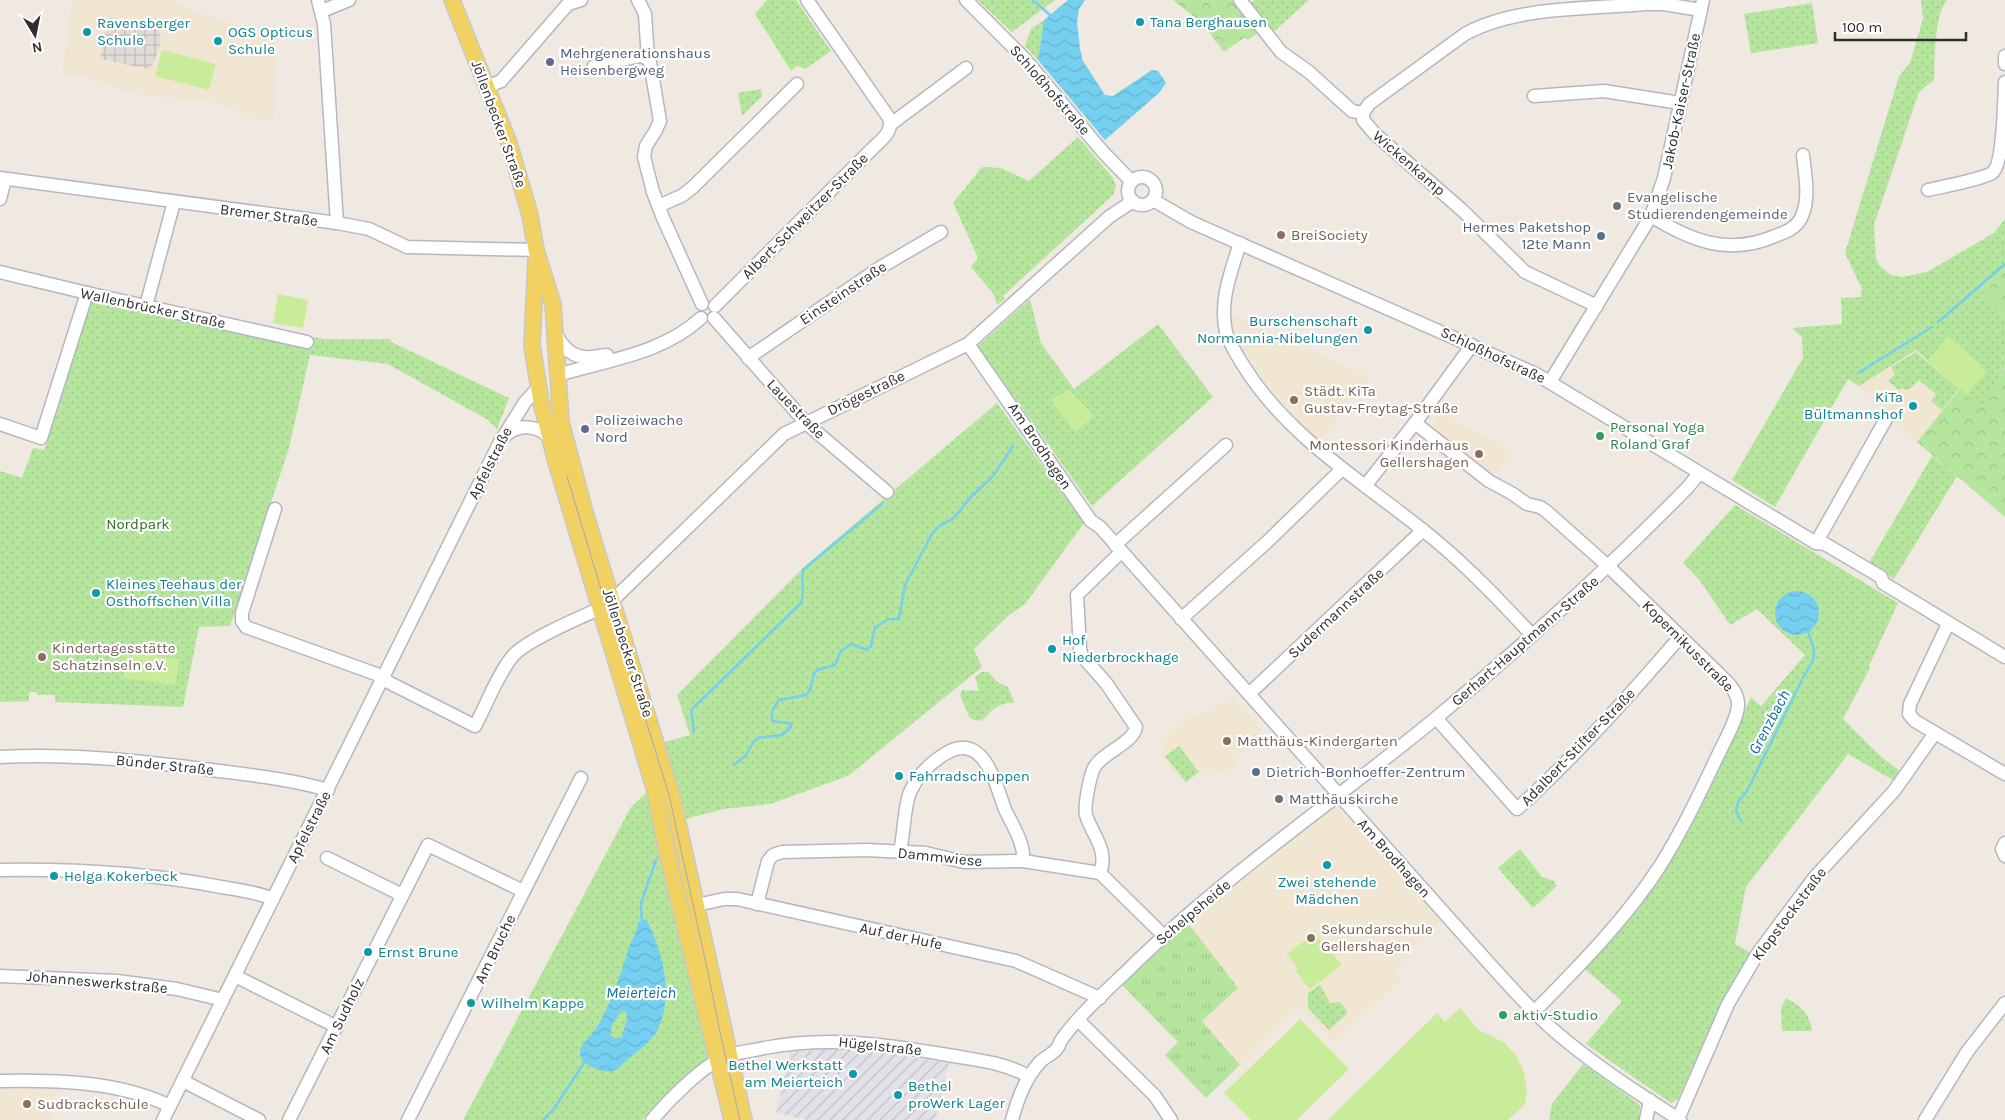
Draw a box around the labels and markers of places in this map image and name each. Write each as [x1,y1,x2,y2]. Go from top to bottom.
place label: Tana Berghausen [1150,13,1267,31]
place label: Ravensberger Schule [97,14,191,49]
marker: Tana Berghausen [1134,16,1146,28]
place label: OGS Opticus Schule [228,23,313,58]
marker: Ravensberger Schule [81,26,93,38]
marker: OGS Opticus Schule [212,35,224,47]
place label: Mehrgenerationshaus Heisenbergweg [560,44,711,79]
marker: Mehrgenerationshaus Heisenbergweg [544,56,556,68]
place label: Evangelische Studierendengemeinde [1627,188,1788,223]
marker: Evangelische Studierendengemeinde [1611,200,1623,212]
place label: Hermes Paketshop 12te Mann [1462,218,1591,253]
place label: BreiSociety [1291,226,1368,244]
marker: BreiSociety [1275,229,1287,241]
marker: Hermes Paketshop 12te Mann [1595,230,1607,242]
place label: Burschenschaft Normannia-Nibelungen [1197,312,1358,347]
marker: Burschenschaft Normannia-Nibelungen [1362,324,1374,336]
place label: Städt. KiTa Gustav-Freytag-Straße [1304,382,1458,417]
place label: KiTa Bültmannshof [1804,388,1904,423]
marker: Städt. KiTa Gustav-Freytag-Straße [1288,394,1300,406]
marker: KiTa Bültmannshof [1907,400,1919,412]
place label: Polizeiwache Nord [595,411,683,446]
place label: Personal Yoga Roland Graf [1610,418,1705,453]
marker: Polizeiwache Nord [579,423,591,435]
marker: Personal Yoga Roland Graf [1594,430,1606,442]
place label: Montessori Kinderhaus Gellershagen [1309,436,1469,471]
marker: Montessori Kinderhaus Gellershagen [1473,448,1485,460]
place label: Kleines Teehaus der Osthoffschen Villa [106,575,242,610]
marker: Kleines Teehaus der Osthoffschen Villa [90,587,102,599]
place label: Hof Niederbrockhage [1062,631,1179,666]
place label: Kindertagesstätte Schatzinseln e.V. [52,639,175,674]
marker: Hof Niederbrockhage [1046,643,1058,655]
marker: Kindertagesstätte Schatzinseln e.V. [36,651,48,663]
place label: Matthäus-Kindergarten [1237,732,1398,750]
marker: Matthäus-Kindergarten [1221,735,1233,747]
place label: Dietrich-Bonhoeffer-Zentrum [1266,763,1466,781]
marker: Dietrich-Bonhoeffer-Zentrum [1250,766,1262,778]
place label: Fahrradschuppen [909,767,1030,785]
marker: Fahrradschuppen [893,770,905,782]
place label: Matthäuskirche [1289,790,1398,808]
marker: Matthäuskirche [1273,793,1285,805]
marker: Zwei stehende Mädchen [1321,859,1333,871]
place label: Helga Kokerbeck [64,867,178,885]
marker: Helga Kokerbeck [48,870,60,882]
place label: Zwei stehende Mädchen [1277,873,1377,908]
place label: Sekundarschule Gellershagen [1321,920,1433,955]
marker: Sekundarschule Gellershagen [1305,932,1317,944]
place label: Ernst Brune [378,943,459,961]
marker: Ernst Brune [362,946,374,958]
place label: Wilhelm Kappe [481,994,584,1012]
marker: Wilhelm Kappe [465,997,477,1009]
place label: aktiv-Studio [1513,1006,1598,1024]
marker: aktiv-Studio [1497,1009,1509,1021]
place label: Bethel Werkstatt am Meierteich [728,1056,843,1091]
marker: Bethel Werkstatt am Meierteich [847,1068,859,1080]
place label: Bethel proWerk Lager [908,1077,1005,1112]
marker: Bethel proWerk Lager [892,1089,904,1101]
place label: Sudbrackschule [37,1095,148,1113]
marker: Sudbrackschule [21,1098,33,1110]

